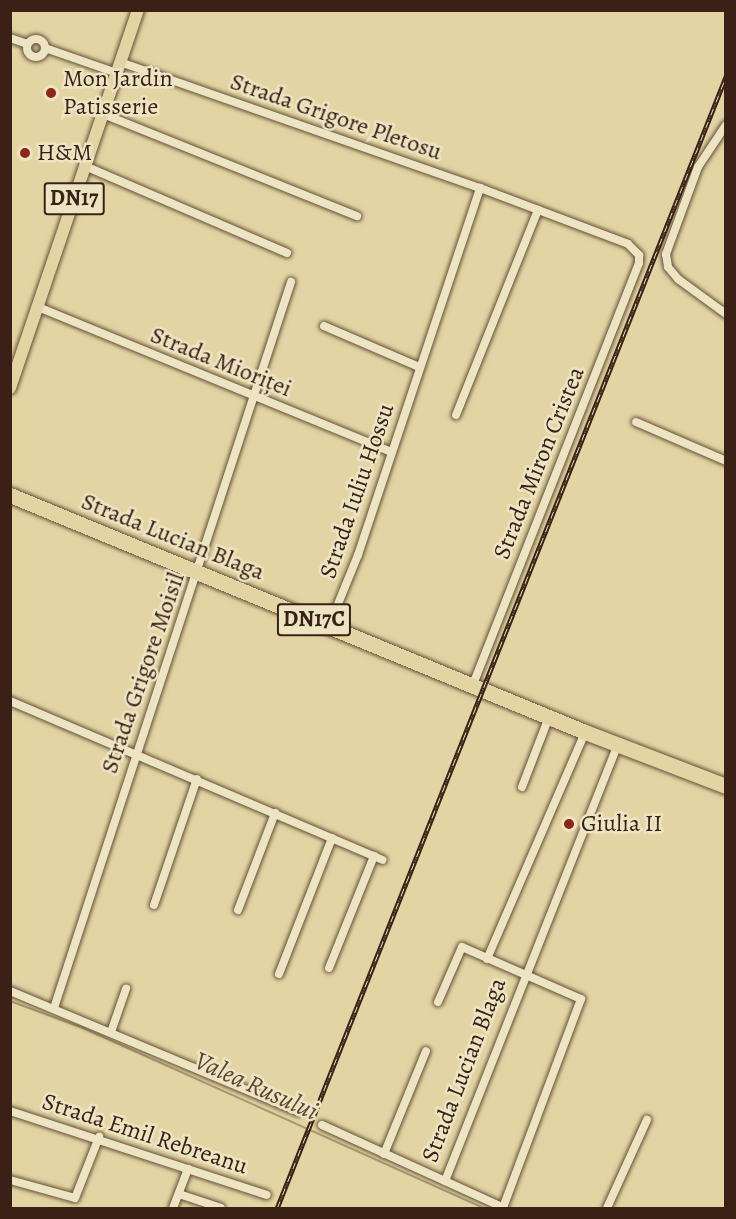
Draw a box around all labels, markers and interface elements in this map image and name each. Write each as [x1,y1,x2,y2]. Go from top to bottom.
place label: Mon Jardin Patisserie [63,65,173,121]
street label: Strada Grigore Pletosu [226,67,446,167]
marker: Mon Jardin Patisserie [44,86,58,100]
place label: H&M [37,139,92,167]
marker: H&M [18,146,32,160]
road number: DN17 [42,180,106,218]
street label: Strada Mioriței [146,321,296,403]
street label: Strada Miron Cristea [487,362,591,564]
street label: Strada Iuliu Hossu [314,400,400,582]
street label: Strada Lucian Blaga [77,487,269,587]
street label: Strada Grigore Moisil [95,569,191,777]
road number: DN17C [276,601,352,639]
place label: Giulia II [581,810,662,838]
marker: Giulia II [562,817,576,831]
street label: Strada Lucian Blaga [416,974,512,1166]
water label: Valea Rusului [189,1045,323,1127]
street label: Strada Emil Rebreanu [39,1087,251,1181]

